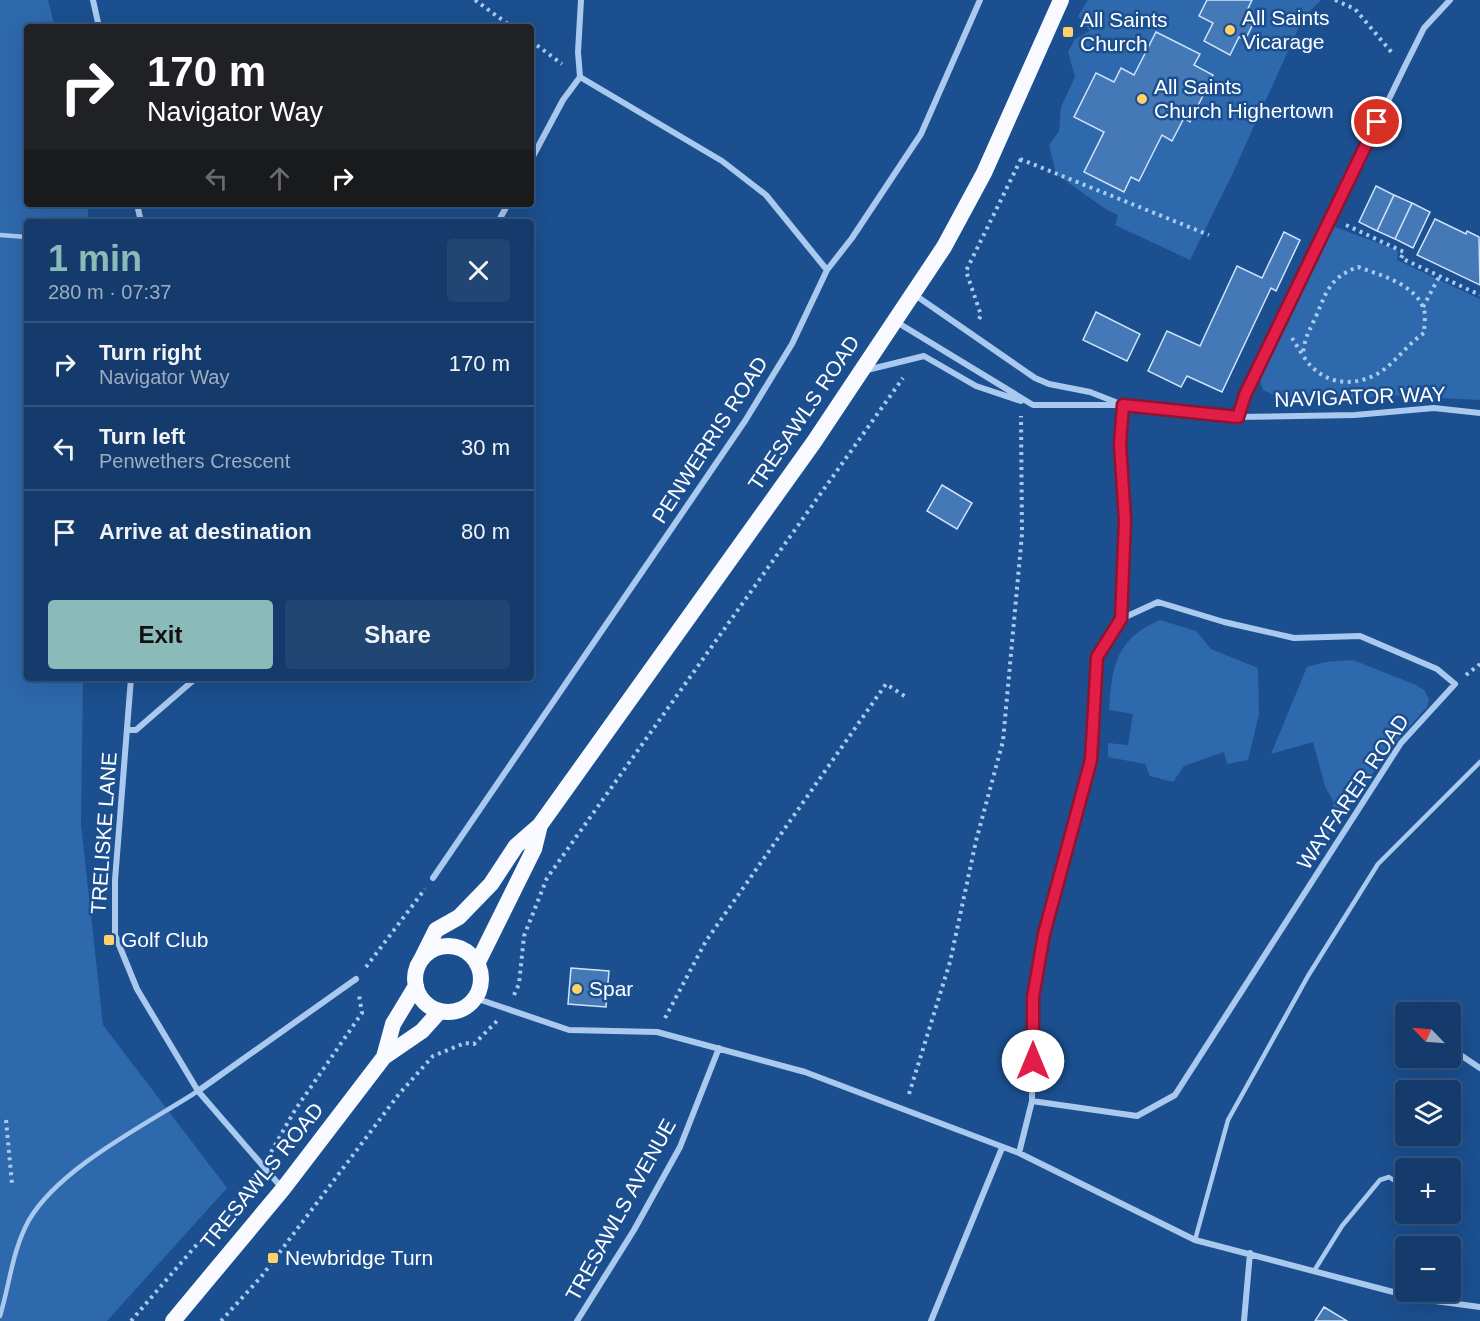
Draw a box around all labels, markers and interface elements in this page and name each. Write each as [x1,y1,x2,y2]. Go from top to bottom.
place label: All Saints Vicarage [1242,6,1330,53]
place label: All Saints Church [1080,8,1168,55]
marker: All Saints Vicarage [1223,23,1237,37]
marker: All Saints Church [1061,25,1075,39]
icon: right [48,48,126,126]
text: 170 m [147,48,266,95]
place label: All Saints Church Highertown [1154,75,1334,122]
marker: All Saints Church Highertown [1135,92,1149,106]
pin [1351,96,1402,147]
text: Navigator Way [147,97,323,127]
icon: arrive [1360,105,1393,138]
icon: left [200,162,233,195]
icon: ahead [263,162,296,195]
icon: right [326,162,359,195]
text: 1 min [48,238,142,279]
button: close [447,239,510,302]
text: 280 m · 07:37 [48,281,171,303]
street label: TRESAWLS ROAD [743,331,864,494]
text: Turn right [99,340,201,365]
icon: right [48,348,81,381]
text: 170 m [449,351,510,376]
street label: PENWERRIS ROAD [647,352,772,527]
text: Navigator Way [99,366,229,388]
street label: NAVIGATOR WAY [1274,382,1446,411]
text: Turn left [99,424,185,449]
icon: left [48,432,81,465]
text: 30 m [461,435,510,460]
text: Penwethers Crescent [99,450,290,472]
icon: arrive [48,516,81,549]
text: Arrive at destination [99,519,312,544]
text: 80 m [461,519,510,544]
button: Exit [48,600,273,669]
button: Share [285,600,510,669]
street label: WAYFARER ROAD [1292,710,1413,874]
street label: TRELISKE LANE [86,751,121,915]
place label: Golf Club [121,928,209,951]
marker: Golf Club [102,933,116,947]
place label: Spar [589,977,633,1000]
marker: Spar [570,982,584,996]
north arrow [1395,1002,1461,1068]
map controls [1395,1002,1461,1302]
position arrow [1001,1029,1065,1093]
button: layers [1395,1080,1461,1146]
street label: TRESAWLS ROAD [196,1098,328,1253]
street label: TRESAWLS AVENUE [561,1115,680,1305]
button: + [1395,1158,1461,1224]
button: − [1395,1236,1461,1302]
place label: Newbridge Turn [285,1246,433,1269]
marker: Newbridge Turn [266,1251,280,1265]

